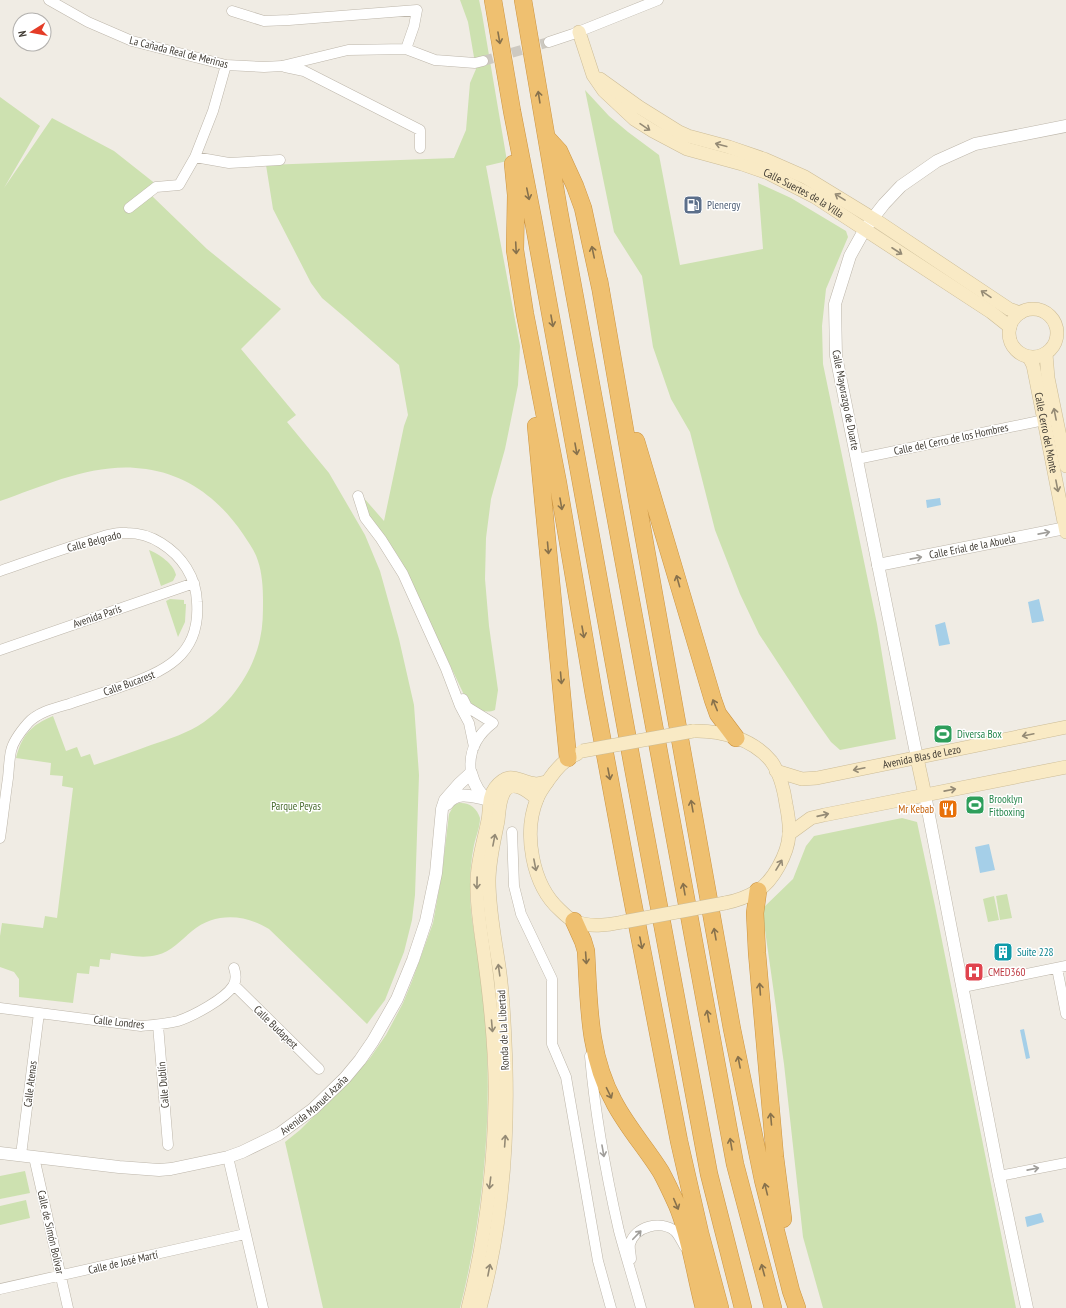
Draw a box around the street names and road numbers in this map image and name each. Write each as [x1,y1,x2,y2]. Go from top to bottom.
street label: La Cañada Real de Merinas [128,33,230,71]
street label: Calle Suertes de la Villa [762,165,847,221]
street label: Calle Mayorazgo de Duarte [829,349,863,452]
street label: Calle Cerro del Monte [1032,391,1061,475]
street label: Calle del Cerro de los Hombres [892,420,1010,458]
street label: Calle Belgrado [65,527,123,555]
street label: Calle Erial de la Abuela [928,531,1017,562]
street label: Avenida París [71,601,123,631]
street label: Calle Bucarest [101,667,157,699]
street label: Avenida Blas de Lezo [881,742,962,771]
street label: Ronda de La Libertad [494,989,512,1071]
street label: Calle Budapest [251,1002,301,1052]
street label: Calle Londres [93,1012,145,1032]
street label: Calle Atenas [20,1060,40,1108]
street label: Calle Dublín [154,1061,172,1109]
street label: Avenida Manuel Azaña [277,1072,351,1138]
street label: Calle de Simón Bolívar [35,1189,67,1275]
street label: Calle de José Martí [87,1247,160,1277]

